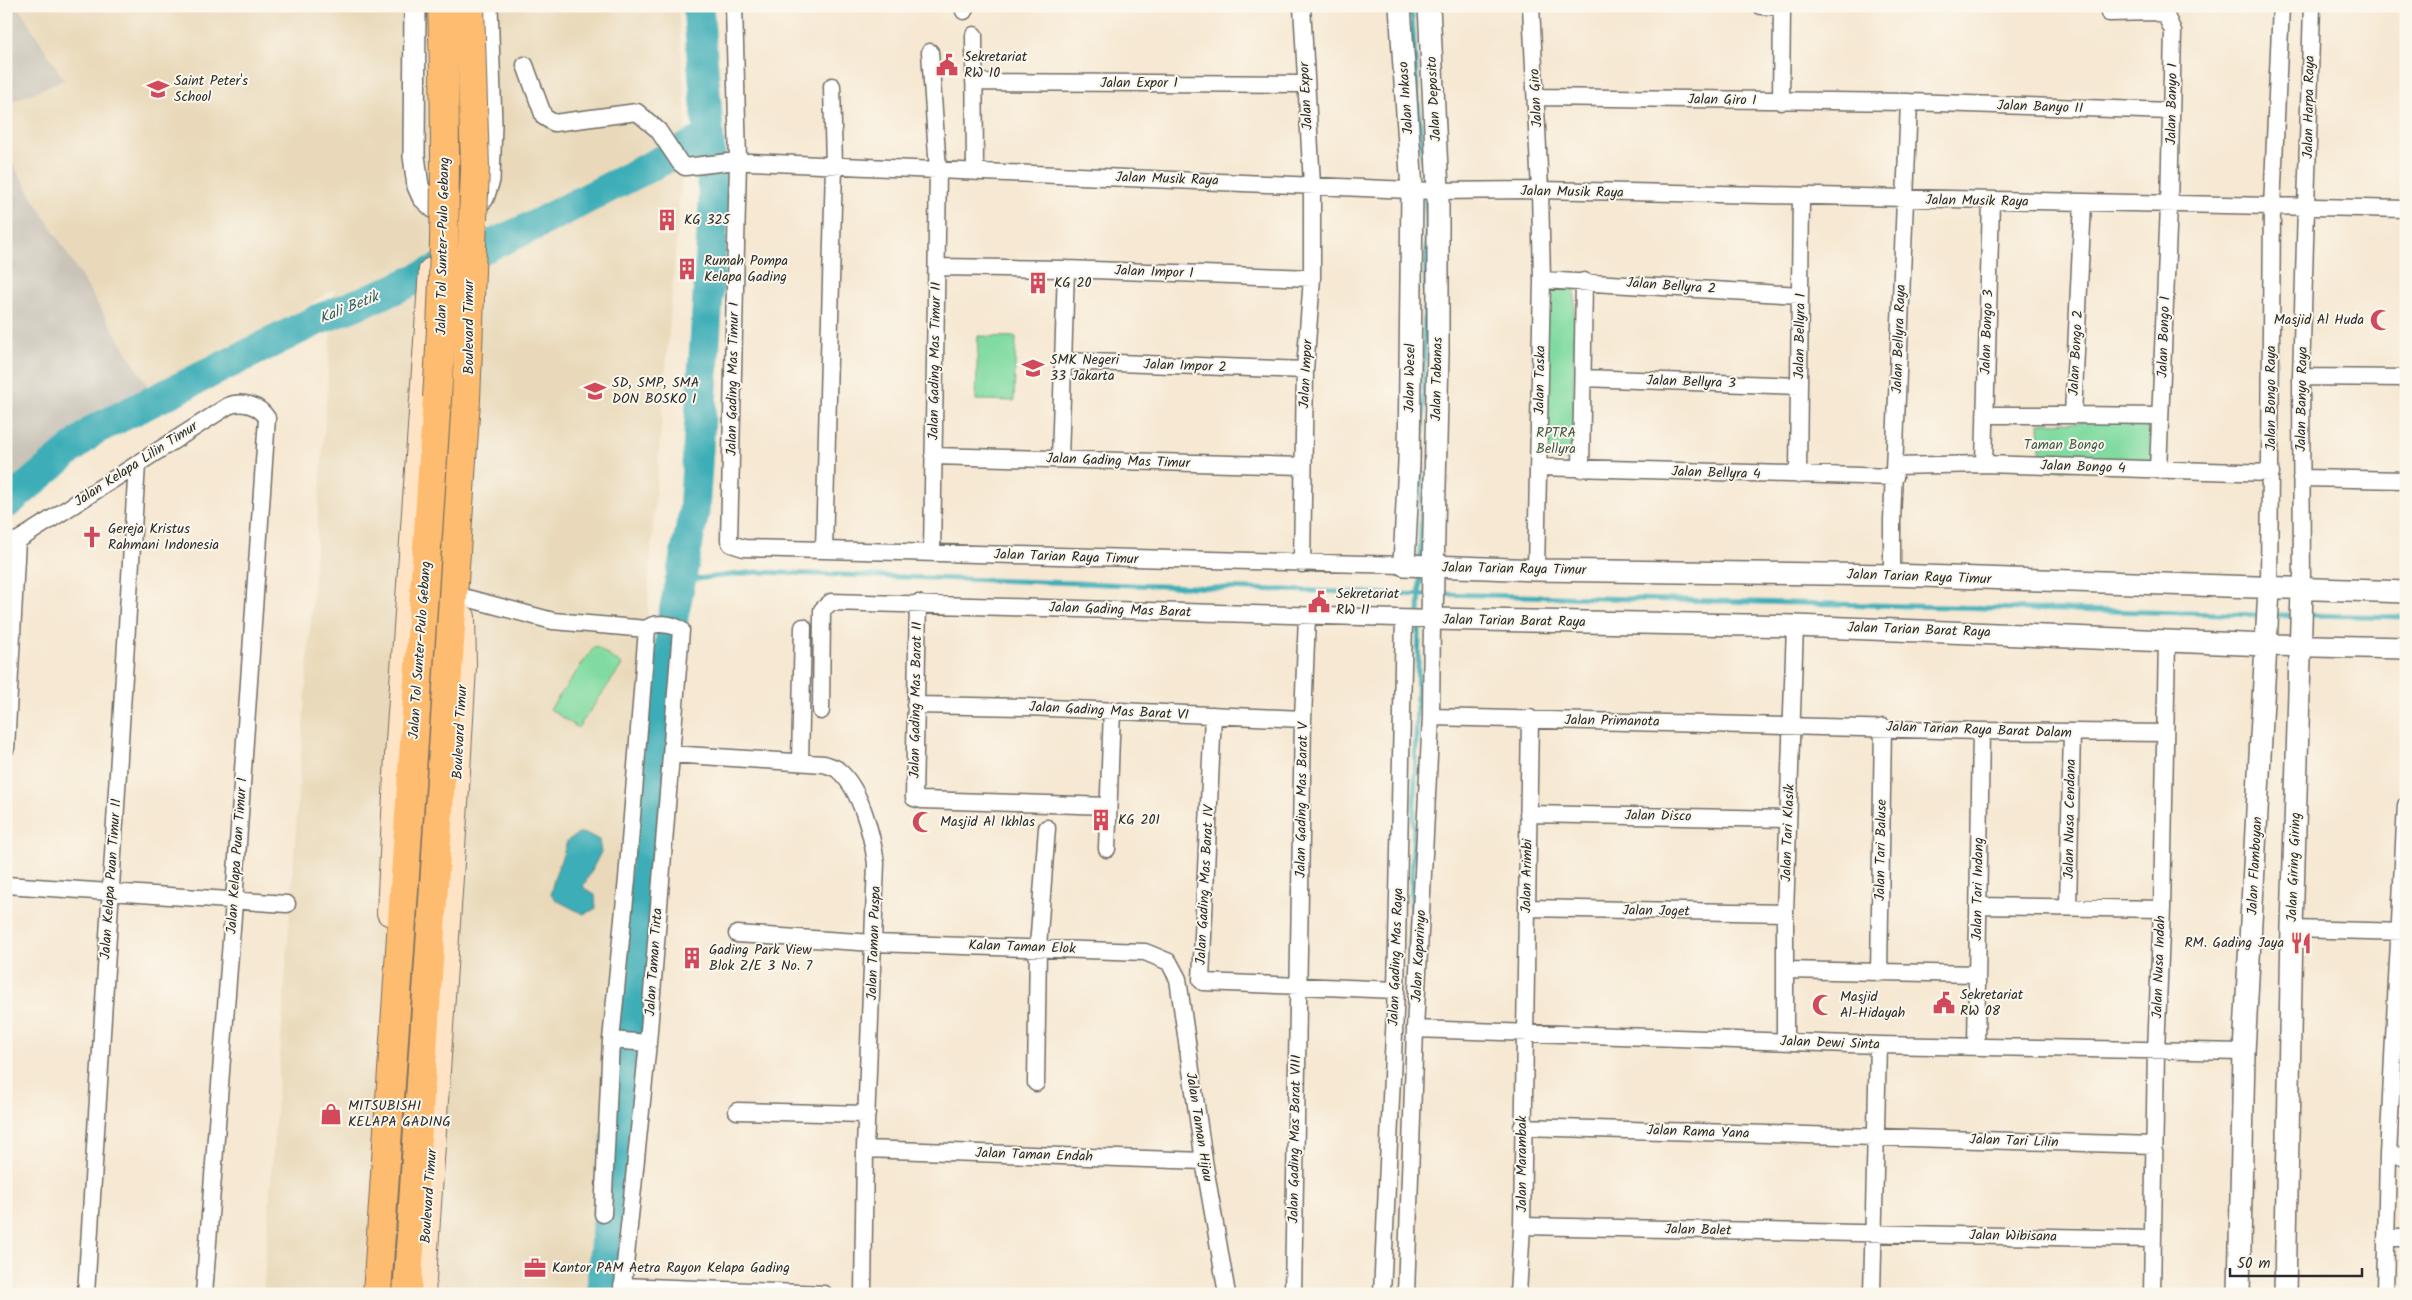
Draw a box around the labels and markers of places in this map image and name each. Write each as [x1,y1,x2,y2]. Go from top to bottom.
place label: Sekretariat RW 10 [964,46,1028,84]
public building icon: Sekretariat RW 10 [934,52,960,78]
place label: Saint Peter's School [174,70,248,108]
school or university icon: Saint Peter's School [145,76,171,102]
building icon: KG 325 [654,207,680,233]
place label: KG 325 [684,209,732,231]
place label: Rumah Pompa Kelapa Gading [704,250,788,288]
building icon: Rumah Pompa Kelapa Gading [674,256,700,282]
building icon: KG 20 [1025,270,1051,296]
place label: KG 20 [1054,272,1092,294]
mosque icon: Masjid Al Huda [2368,307,2394,333]
place label: Masjid Al Huda [2274,309,2364,331]
place label: SMK Negeri 33 Jakarta [1050,349,1120,387]
school or university icon: SMK Negeri 33 Jakarta [1020,355,1046,381]
place label: SD, SMP, SMA DON BOSKO I [612,372,699,410]
school or university icon: SD, SMP, SMA DON BOSKO I [582,378,608,404]
place label: Gereja Kristus Rahmani Indonesia [108,518,219,556]
church icon: Gereja Kristus Rahmani Indonesia [79,524,105,550]
place label: Sekretariat RW 11 [1336,583,1400,621]
public building icon: Sekretariat RW 11 [1306,589,1332,615]
building icon: KG 201 [1088,807,1114,833]
mosque icon: Masjid Al Ikhlas [910,809,936,835]
place label: KG 201 [1118,809,1160,831]
place label: Masjid Al Ikhlas [940,811,1035,833]
restaurant icon: RM. Gading Jaya [2288,930,2314,956]
place label: RM. Gading Jaya [2184,932,2284,954]
place label: Gading Park View Blok Z/E 3 No. 7 [709,939,813,977]
building icon: Gading Park View Blok Z/E 3 No. 7 [679,945,705,971]
place label: Sekretariat RW 08 [1960,984,2024,1022]
place label: Masjid Al-Hidayah [1840,986,1905,1024]
public building icon: Sekretariat RW 08 [1931,990,1957,1016]
mosque icon: Masjid Al-Hidayah [1810,992,1836,1018]
place label: MITSUBISHI KELAPA GADING [348,1095,451,1133]
shop icon: MITSUBISHI KELAPA GADING [318,1101,344,1127]
office icon: Kantor PAM Aetra Rayon Kelapa Gading [522,1255,548,1281]
place label: Kantor PAM Aetra Rayon Kelapa Gading [552,1257,790,1279]

